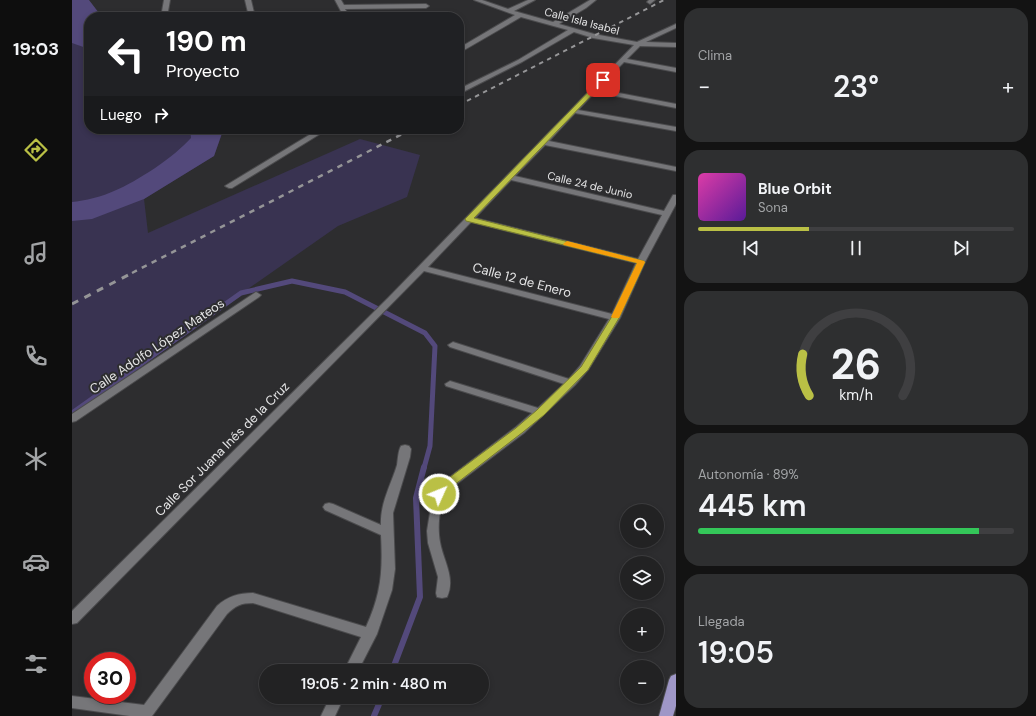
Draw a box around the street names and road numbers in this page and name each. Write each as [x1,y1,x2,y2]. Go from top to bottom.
street label: Calle Isla Isabel [543,4,621,38]
street label: Calle 24 de Junio [546,168,634,202]
street label: Calle 12 de Enero [471,259,573,301]
street label: Calle Adolfo López Mateos [86,295,228,397]
street label: Calle Sor Juana Inés de la Cruz [151,378,293,520]

